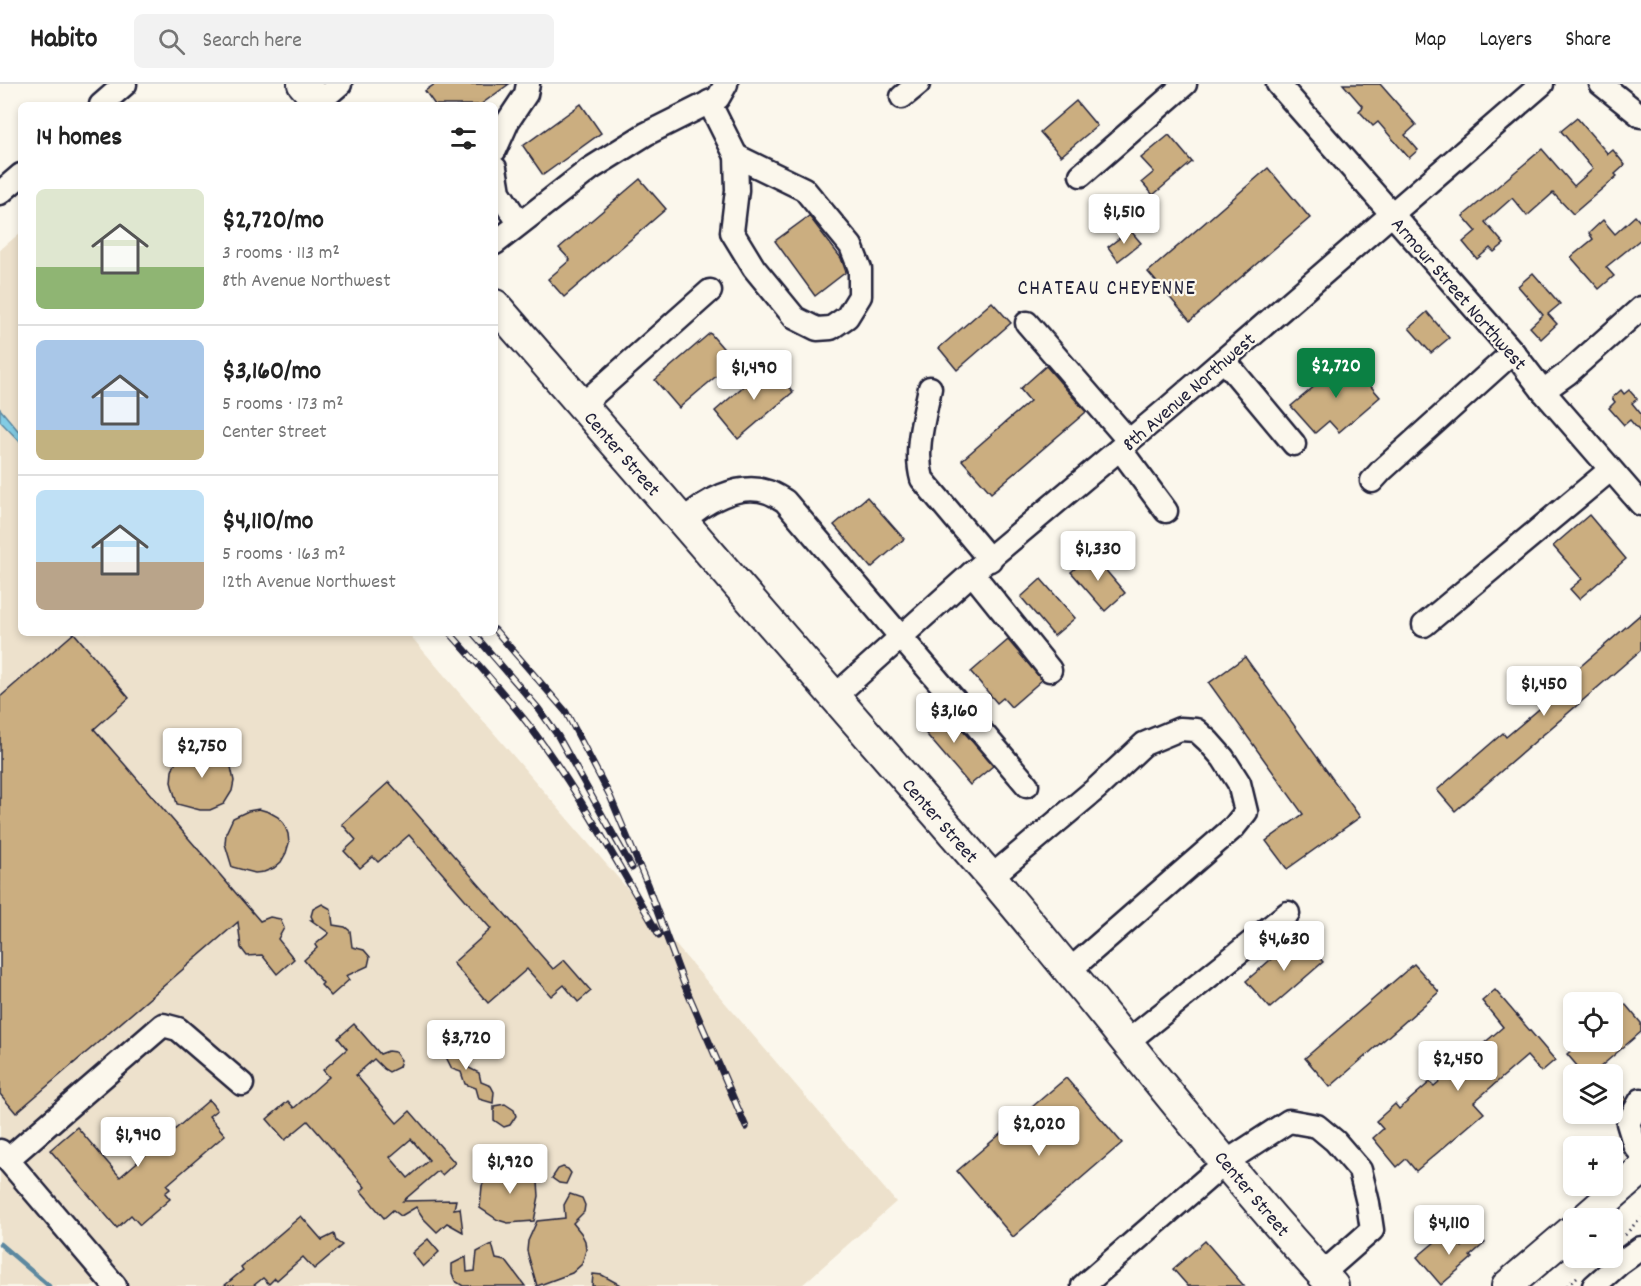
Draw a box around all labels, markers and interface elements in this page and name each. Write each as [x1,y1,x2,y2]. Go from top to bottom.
search box [134,14,554,68]
text: Habito [30,21,98,61]
icon: search [155,25,188,58]
text: Search here [203,26,302,57]
text: Map [1415,26,1446,56]
text: Layers [1479,26,1532,56]
text: Share [1565,26,1611,56]
text: 14 homes [36,120,122,157]
icon: filters [447,122,480,155]
pin: $1,510 [1075,194,1173,245]
text: $1,510 [1103,199,1145,227]
text: $2,720/mo [222,203,324,240]
street label: Armour Street Northwest [1383,212,1532,378]
icon: home [84,213,156,285]
text: 3 rooms · 113 m² [222,240,340,268]
text: 8th Avenue Northwest [222,268,391,296]
district label: CHATEAU CHEYENNE [1017,275,1197,305]
street label: 8th Avenue Northwest [1117,327,1263,459]
pin: $2,720 [1287,348,1385,399]
pin: $1,490 [705,350,803,401]
text: $2,720 [1311,353,1361,381]
text: $3,160/mo [222,354,321,391]
text: $1,490 [731,355,777,383]
icon: home [84,364,156,436]
text: 5 rooms · 173 m² [222,391,343,419]
street label: Center Street [576,406,666,504]
text: Center Street [222,419,327,447]
text: $4,110/mo [222,504,313,541]
icon: home [84,514,156,586]
pin: $1,330 [1049,531,1147,582]
text: $1,330 [1075,536,1121,564]
text: 5 rooms · 163 m² [222,541,346,569]
text: 12th Avenue Northwest [222,569,396,597]
pin: $1,450 [1495,666,1593,717]
text: $1,450 [1521,671,1567,699]
pin: $3,160 [905,693,1003,744]
text: $3,160 [930,698,978,726]
pin: $2,750 [153,728,251,779]
text: $2,750 [177,733,227,761]
street label: Center Street [894,773,984,871]
pin: $4,630 [1235,921,1333,972]
text: $4,630 [1258,926,1310,954]
map controls [1563,992,1623,1268]
button: locate [1563,992,1623,1052]
pin: $3,720 [417,1020,515,1071]
text: $3,720 [441,1025,491,1053]
pin: $2,450 [1409,1041,1507,1092]
text: $2,450 [1432,1046,1484,1074]
button: layers [1563,1064,1623,1124]
pin: $2,020 [990,1106,1088,1157]
text: $2,020 [1012,1111,1066,1139]
pin: $1,940 [89,1117,187,1168]
text: $1,940 [115,1122,161,1150]
button: + [1563,1136,1623,1196]
pin: $1,920 [461,1144,559,1195]
street label: Center Street [1206,1146,1295,1244]
text: $1,920 [486,1149,534,1177]
pin: $4,110 [1400,1205,1498,1256]
button: − [1563,1208,1623,1268]
text: $4,110 [1428,1210,1470,1238]

